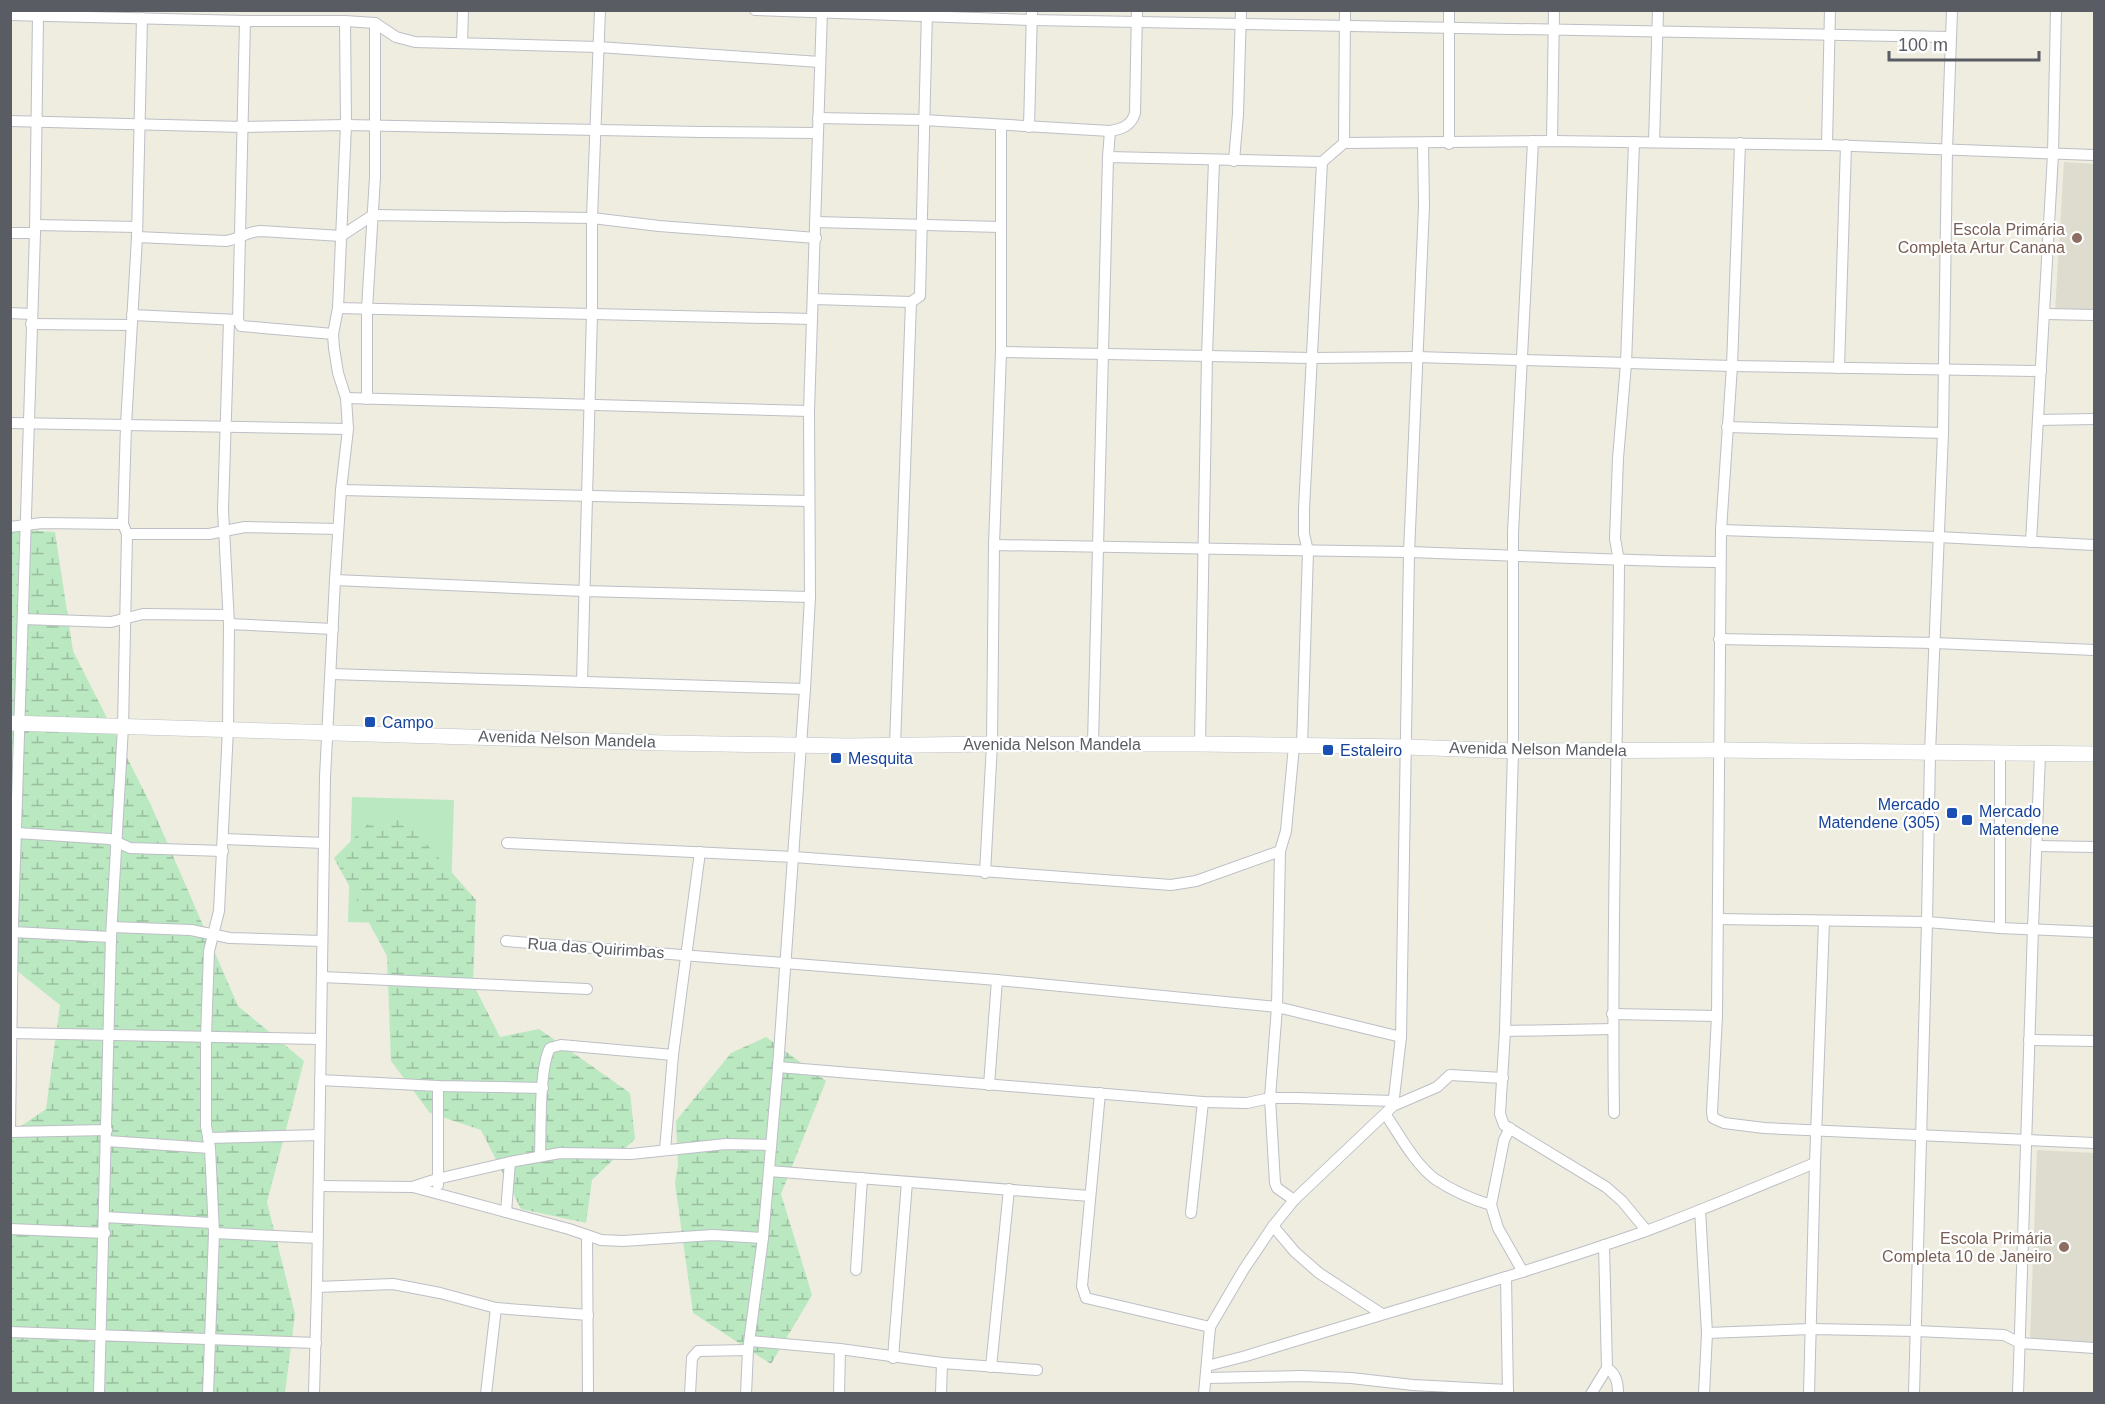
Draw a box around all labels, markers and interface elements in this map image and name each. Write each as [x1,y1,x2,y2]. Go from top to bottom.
scale bar [1889,24,2039,62]
text: 100 m [1898,35,1948,55]
place label: Escola Primária Completa Artur Canana [1898,221,2065,256]
marker: Escola Primária Completa Artur Canana [2070,231,2084,245]
place label: Campo [382,714,434,731]
marker: Campo [363,715,377,729]
street label: Avenida Nelson Mandela [478,727,656,751]
street label: Avenida Nelson Mandela [963,736,1141,753]
street label: Avenida Nelson Mandela [1449,739,1627,759]
place label: Estaleiro [1340,742,1402,759]
marker: Estaleiro [1321,743,1335,757]
place label: Mesquita [848,750,913,767]
marker: Mesquita [829,751,843,765]
place label: Mercado Matendene (305) [1818,796,1940,831]
place label: Mercado Matendene [1979,803,2059,838]
marker: Mercado Matendene (305) [1945,806,1959,820]
marker: Mercado Matendene [1960,813,1974,827]
street label: Rua das Quirimbas [527,935,665,961]
place label: Escola Primária Completa 10 de Janeiro [1882,1230,2052,1265]
marker: Escola Primária Completa 10 de Janeiro [2057,1240,2071,1254]

